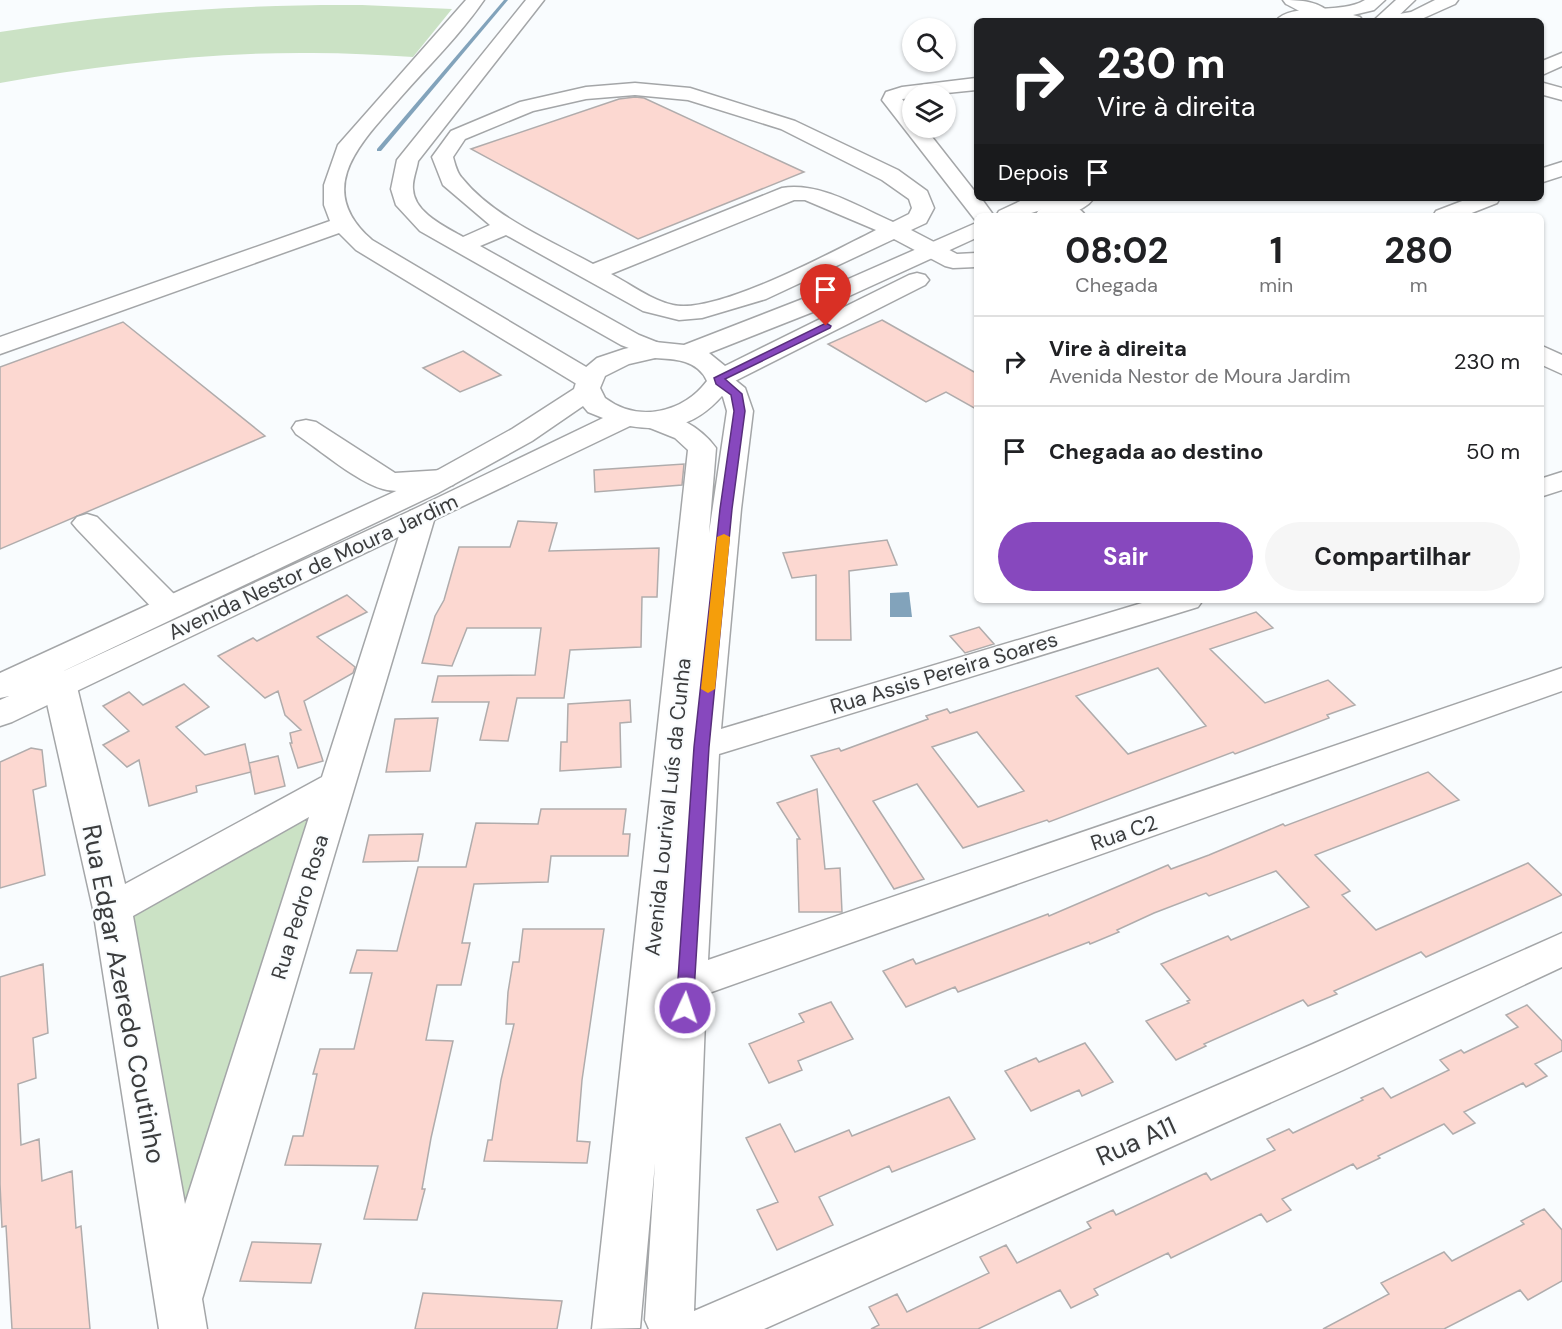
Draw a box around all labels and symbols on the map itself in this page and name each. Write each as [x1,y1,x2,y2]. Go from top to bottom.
pin [800,264,851,326]
street label: Avenida Nestor de Moura Jardim [164,487,462,647]
street label: Rua Assis Pereira Soares [827,625,1061,721]
street label: Avenida Lourival Luís da Cunha [638,657,698,957]
street label: Rua C2 [1087,809,1161,857]
street label: Rua Edgar Azeredo Coutinho [74,822,174,1166]
street label: Rua Pedro Rosa [265,831,335,983]
position arrow [653,976,717,1040]
street label: Rua A11 [1091,1108,1181,1174]

